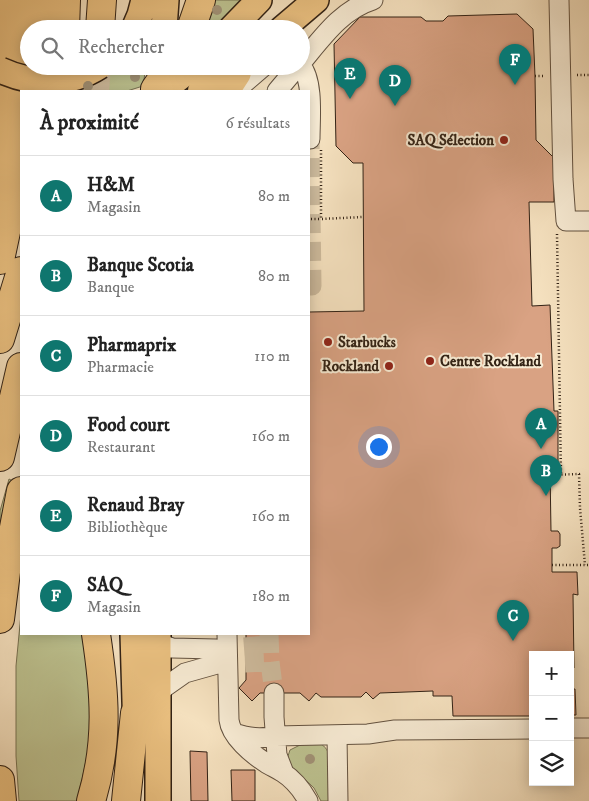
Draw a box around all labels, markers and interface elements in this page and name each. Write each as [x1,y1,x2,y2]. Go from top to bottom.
search box [20,20,310,75]
icon: search [38,34,66,62]
text: Rechercher [78,36,164,59]
pin: F [499,44,531,85]
pin: E [334,58,366,99]
pin: D [379,65,411,106]
text: À proximité [40,110,139,136]
text: 6 résultats [225,113,290,133]
place label: SAQ Sélection [407,131,494,150]
marker: SAQ Sélection [498,134,510,146]
text: H&M [87,174,135,197]
text: A [51,186,61,206]
text: 80 m [258,186,290,206]
text: Magasin [87,197,141,217]
text: Banque Scotia [87,254,194,277]
text: B [51,266,61,286]
text: 80 m [258,266,290,286]
text: Banque [87,277,135,297]
place label: Starbucks [338,333,396,352]
text: Pharmaprix [87,334,176,357]
marker: Starbucks [322,336,334,348]
text: C [51,346,61,366]
text: 110 m [254,346,290,366]
place label: Centre Rockland [440,352,542,371]
marker: Centre Rockland [424,355,436,367]
text: Pharmacie [87,357,154,377]
place label: Rockland [322,357,380,376]
marker: Rockland [383,360,395,372]
pin: A [525,408,557,449]
text: Food court [87,414,170,437]
text: D [50,426,62,446]
text: 160 m [252,426,290,446]
your location [366,434,392,460]
text: Restaurant [87,437,155,457]
pin: B [530,455,562,496]
text: Renaud Bray [87,494,184,517]
text: E [50,506,62,526]
text: 160 m [252,506,290,526]
text: Bibliothèque [87,517,168,537]
text: SAQ [87,574,123,597]
text: F [51,586,61,606]
text: 180 m [252,586,290,606]
text: Magasin [87,597,141,617]
pin: C [497,600,529,641]
map controls [529,651,574,786]
button: + [529,651,574,696]
button: − [529,696,574,741]
button: layers [529,741,574,786]

